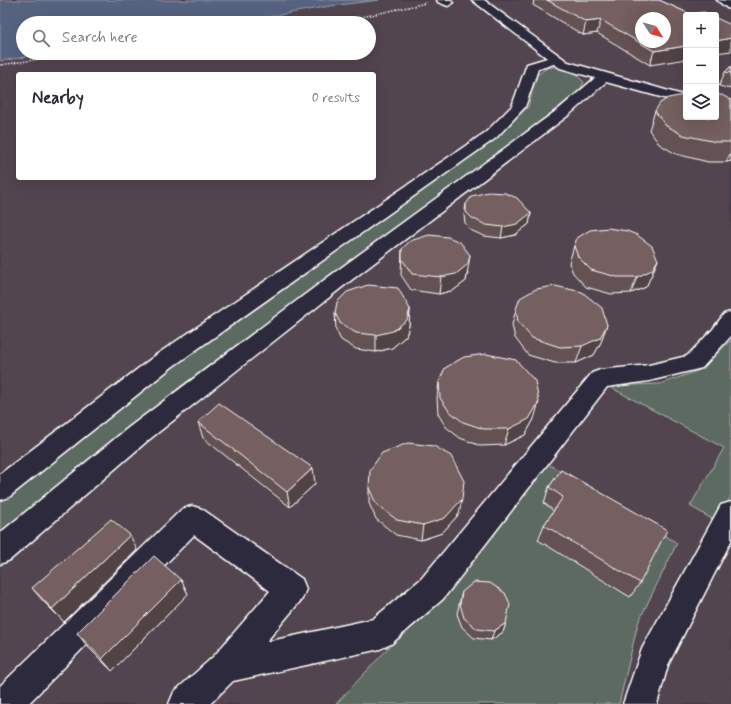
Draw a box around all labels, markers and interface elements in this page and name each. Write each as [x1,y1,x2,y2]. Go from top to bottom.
north arrow [635,12,671,48]
map controls [683,12,719,120]
button: + [683,12,719,48]
search box [16,16,376,60]
icon: search [30,27,52,49]
text: Search here [62,28,138,48]
button: − [683,48,719,84]
button: layers [683,84,719,120]
text: Nearby [32,87,84,109]
text: 0 results [312,90,360,107]

